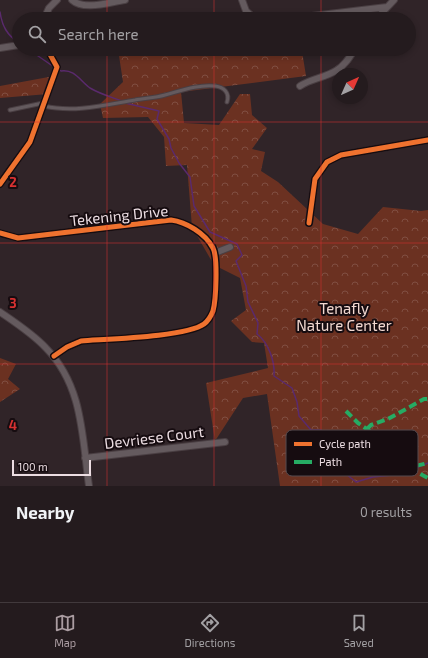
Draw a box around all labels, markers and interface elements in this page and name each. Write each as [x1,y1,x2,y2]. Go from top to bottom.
search box [12,12,416,56]
icon: search [26,23,48,45]
text: Search here [58,25,139,43]
north arrow [332,68,368,104]
text: 2 [9,174,17,190]
street label: Tekening Drive [69,201,169,229]
text: 3 [9,295,17,311]
park label: Tenafly Nature Center [296,299,392,334]
text: 4 [9,417,17,433]
street label: Devriese Court [103,422,205,452]
legend [286,430,418,476]
text: Cycle path [319,437,371,450]
text: Path [319,455,342,468]
scale bar [12,458,91,477]
text: 100 m [18,460,48,473]
text: Nearby [16,502,74,522]
text: 0 results [360,504,412,520]
tab: Map [54,612,76,649]
tab: Directions [185,612,235,649]
tab: Saved [344,612,374,649]

